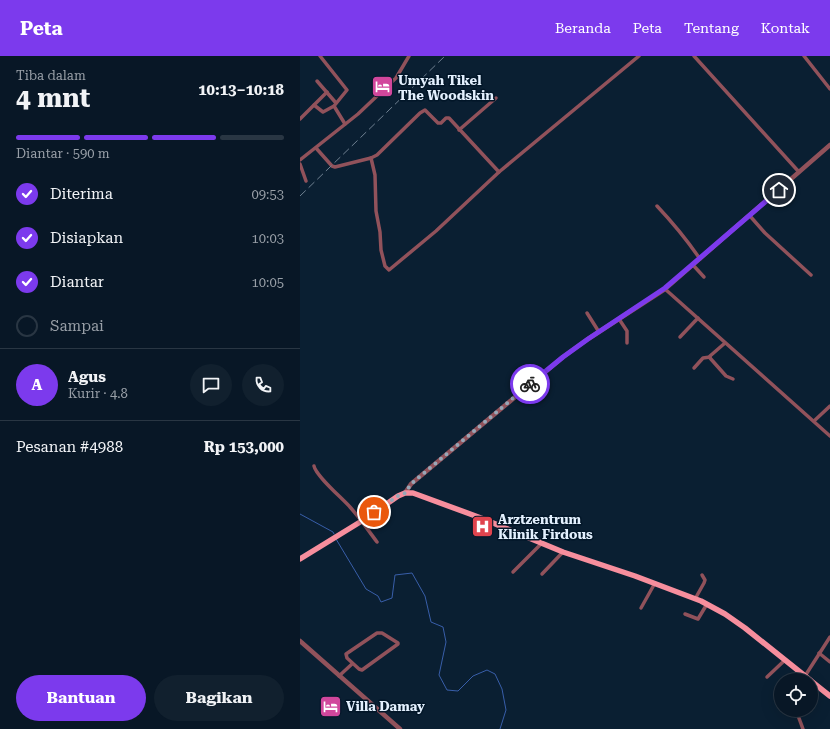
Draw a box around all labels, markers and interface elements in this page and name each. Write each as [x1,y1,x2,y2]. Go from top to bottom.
text: Peta [20,17,63,40]
text: Beranda [555,20,611,36]
text: Peta [633,20,662,36]
text: Tentang [684,20,739,36]
text: Kontak [761,20,810,36]
text: Tiba dalam [16,68,86,83]
place label: Umyah Tikel The Woodskin [398,73,494,103]
hotel icon: Umyah Tikel The Woodskin [369,74,395,100]
text: 10:13–10:18 [198,81,284,99]
text: 4 mnt [16,83,90,113]
text: Diantar · 590 m [16,146,110,161]
pin [762,173,796,207]
icon: home [768,179,790,201]
icon: check [16,183,38,205]
text: Diterima [50,185,113,203]
text: 09:53 [252,187,284,202]
icon: check [16,227,38,249]
text: Disiapkan [50,229,123,247]
text: 10:03 [252,231,284,246]
icon: check [16,271,38,293]
text: Diantar [50,273,104,291]
text: 10:05 [252,275,284,290]
text: Sampai [50,317,104,335]
button: chat [190,364,232,406]
button: phone [242,364,284,406]
courier [510,364,550,404]
text: Agus [68,368,106,386]
icon: bike [519,373,541,395]
text: A [32,376,42,394]
text: Kurir · 4.8 [68,386,128,401]
text: Pesanan #4988 [16,438,123,456]
text: Rp 153,000 [204,438,284,456]
pin [357,495,391,529]
icon: bag [363,501,385,523]
place label: Arztzentrum Klinik Firdous [498,512,593,542]
hospital icon: Arztzentrum Klinik Firdous [470,513,496,539]
map controls [774,673,818,717]
button: locate [774,673,818,717]
button: Bantuan [16,675,146,721]
button: Bagikan [154,675,284,721]
hotel icon: Villa Damay [317,693,343,719]
place label: Villa Damay [346,699,425,714]

